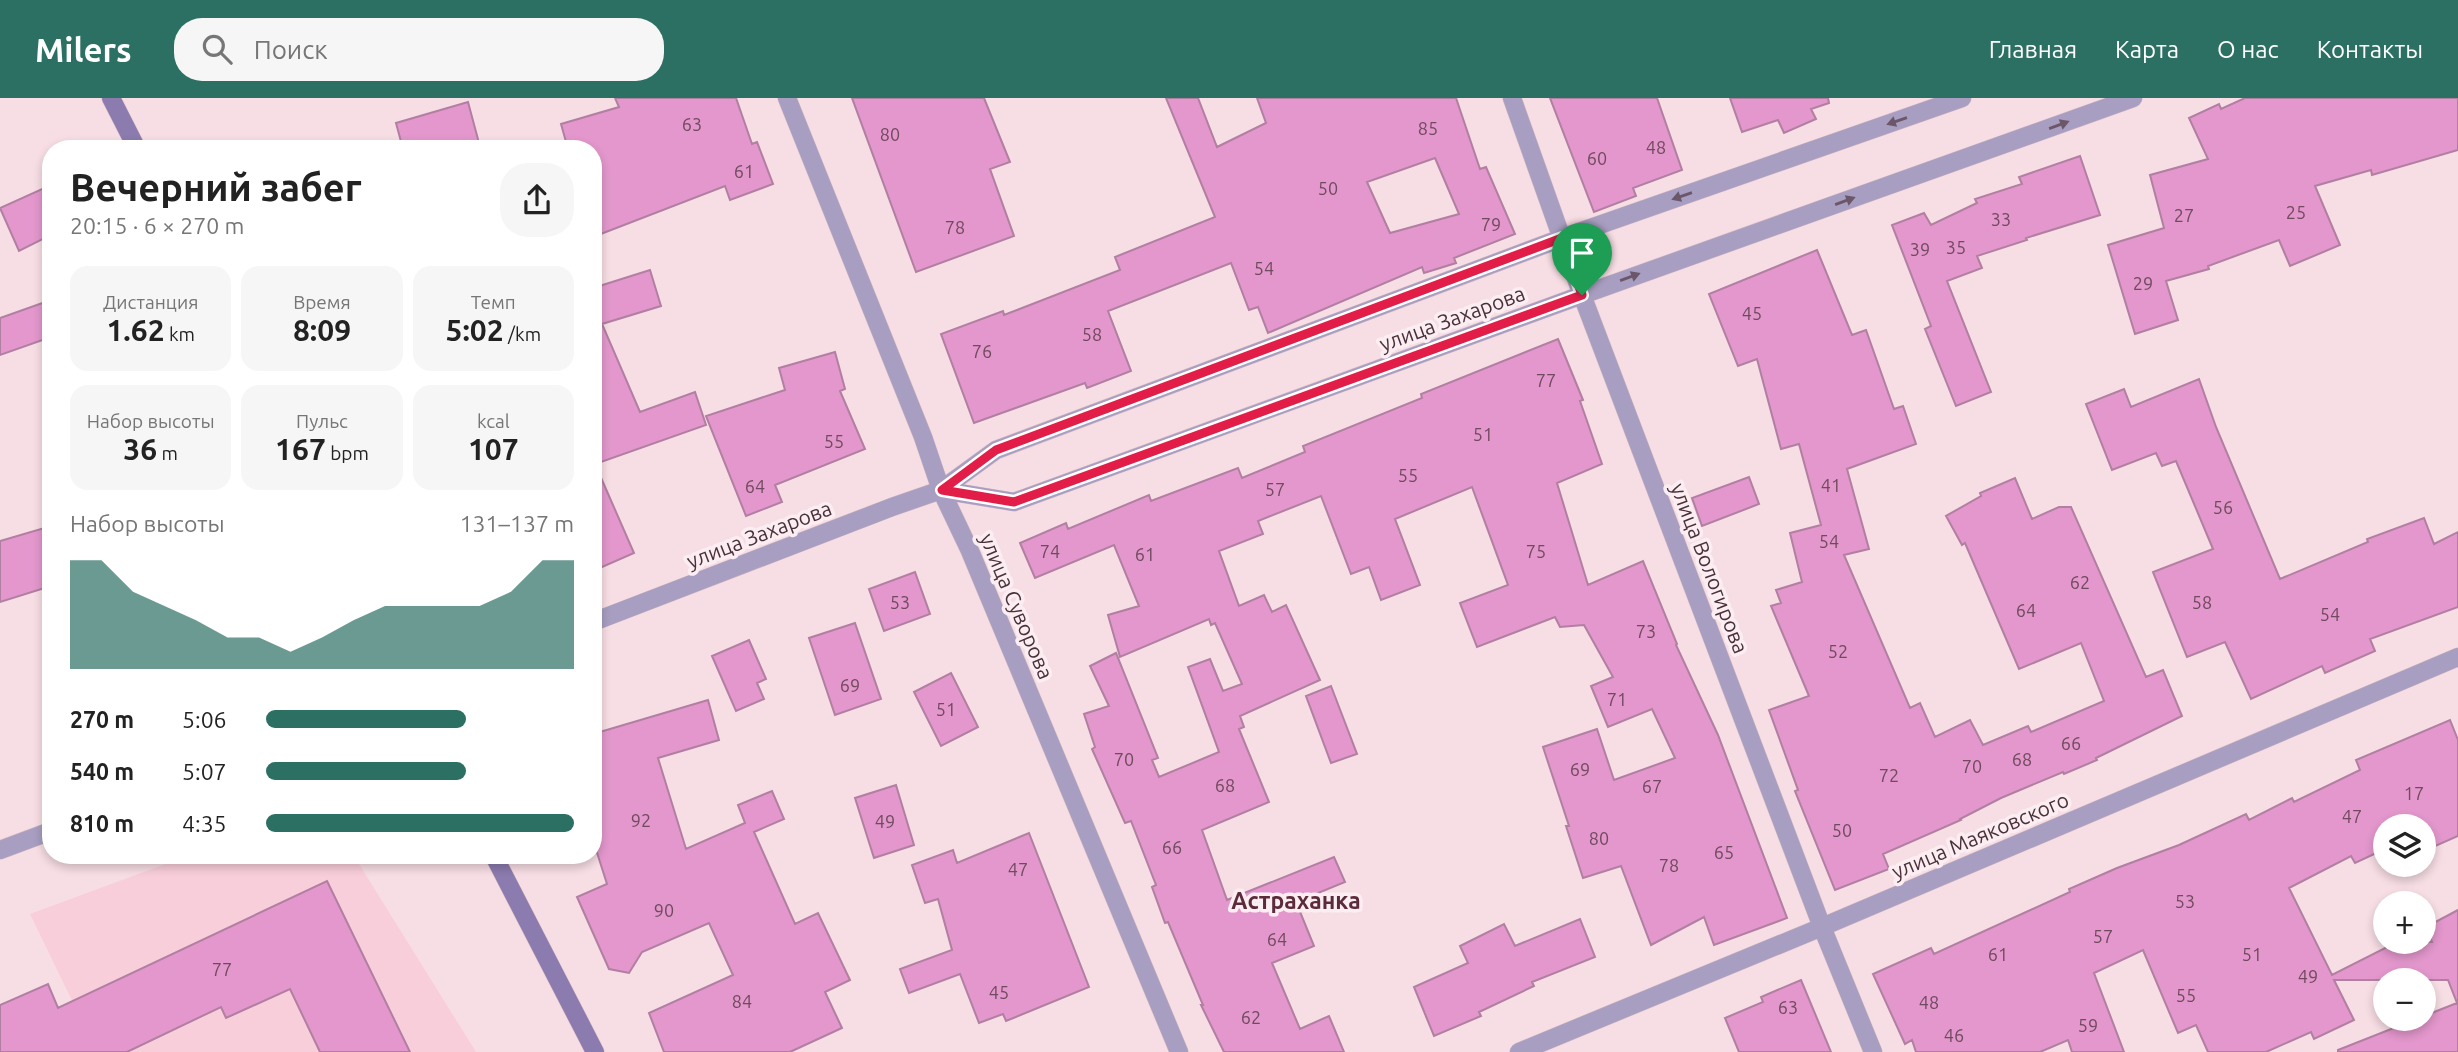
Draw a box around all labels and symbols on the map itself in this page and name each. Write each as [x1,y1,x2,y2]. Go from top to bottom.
house number: 63 [682,114,702,134]
one-way arrow [1887,116,1908,127]
house number: 85 [1418,118,1438,138]
one-way arrow [2048,119,2069,130]
house number: 80 [880,124,900,144]
house number: 48 [1646,137,1666,157]
house number: 60 [1587,148,1607,168]
house number: 61 [734,161,754,181]
house number: 50 [1318,178,1338,198]
one-way arrow [1672,191,1693,202]
one-way arrow [1834,195,1855,206]
house number: 25 [2286,202,2306,222]
house number: 27 [2174,205,2194,225]
house number: 33 [1991,209,2011,229]
house number: 79 [1481,214,1501,234]
house number: 78 [945,217,965,237]
pin [1552,223,1612,295]
house number: 35 [1946,237,1966,257]
house number: 39 [1910,239,1930,259]
house number: 54 [1254,258,1274,278]
one-way arrow [1620,272,1641,283]
house number: 29 [2133,273,2153,293]
street label: улица Захарова [1376,281,1528,355]
house number: 45 [1742,303,1762,323]
house number: 58 [1082,324,1102,344]
house number: 76 [972,341,992,361]
house number: 77 [1536,370,1556,390]
house number: 51 [1473,424,1493,444]
house number: 55 [824,431,844,451]
house number: 55 [1398,465,1418,485]
house number: 41 [1821,475,1841,495]
house number: 64 [745,476,765,496]
house number: 57 [1265,479,1285,499]
street label: улица Вологирова [1666,480,1754,656]
street label: улица Захарова [683,495,835,573]
house number: 56 [2213,497,2233,517]
street label: улица Суворова [975,529,1059,683]
house number: 54 [1819,531,1839,551]
house number: 74 [1040,541,1060,561]
house number: 75 [1526,541,1546,561]
house number: 61 [1135,544,1155,564]
house number: 62 [2070,572,2090,592]
house number: 53 [890,592,910,612]
house number: 58 [2192,592,2212,612]
house number: 64 [2016,600,2036,620]
house number: 54 [2320,604,2340,624]
house number: 73 [1636,621,1656,641]
house number: 52 [1828,641,1848,661]
house number: 69 [840,675,860,695]
house number: 71 [1607,689,1627,709]
house number: 51 [936,699,956,719]
house number: 66 [2061,733,2081,753]
house number: 70 [1114,749,1134,769]
house number: 68 [2012,749,2032,769]
house number: 70 [1962,756,1982,776]
house number: 69 [1570,759,1590,779]
house number: 72 [1879,765,1899,785]
house number: 68 [1215,775,1235,795]
house number: 67 [1642,776,1662,796]
house number: 17 [2404,783,2424,803]
street label: улица Маяковского [1888,787,2072,883]
house number: 47 [2342,806,2362,826]
house number: 92 [631,810,651,830]
house number: 49 [875,811,895,831]
house number: 50 [1832,820,1852,840]
house number: 80 [1589,828,1609,848]
house number: 66 [1162,837,1182,857]
house number: 65 [1714,842,1734,862]
house number: 78 [1659,855,1679,875]
house number: 47 [1008,859,1028,879]
district label: Астраханка [1231,888,1361,913]
house number: 53 [2175,891,2195,911]
house number: 90 [654,900,674,920]
house number: 57 [2093,926,2113,946]
house number: 64 [1267,929,1287,949]
house number: 61 [1988,944,2008,964]
house number: 51 [2242,944,2262,964]
house number: 77 [212,959,232,979]
house number: 49 [2298,966,2318,986]
house number: 45 [989,982,1009,1002]
house number: 55 [2176,985,2196,1005]
house number: 84 [732,991,752,1011]
house number: 48 [1919,992,1939,1012]
house number: 63 [1778,997,1798,1017]
house number: 62 [1241,1007,1261,1027]
house number: 59 [2078,1015,2098,1035]
house number: 46 [1944,1025,1964,1045]

